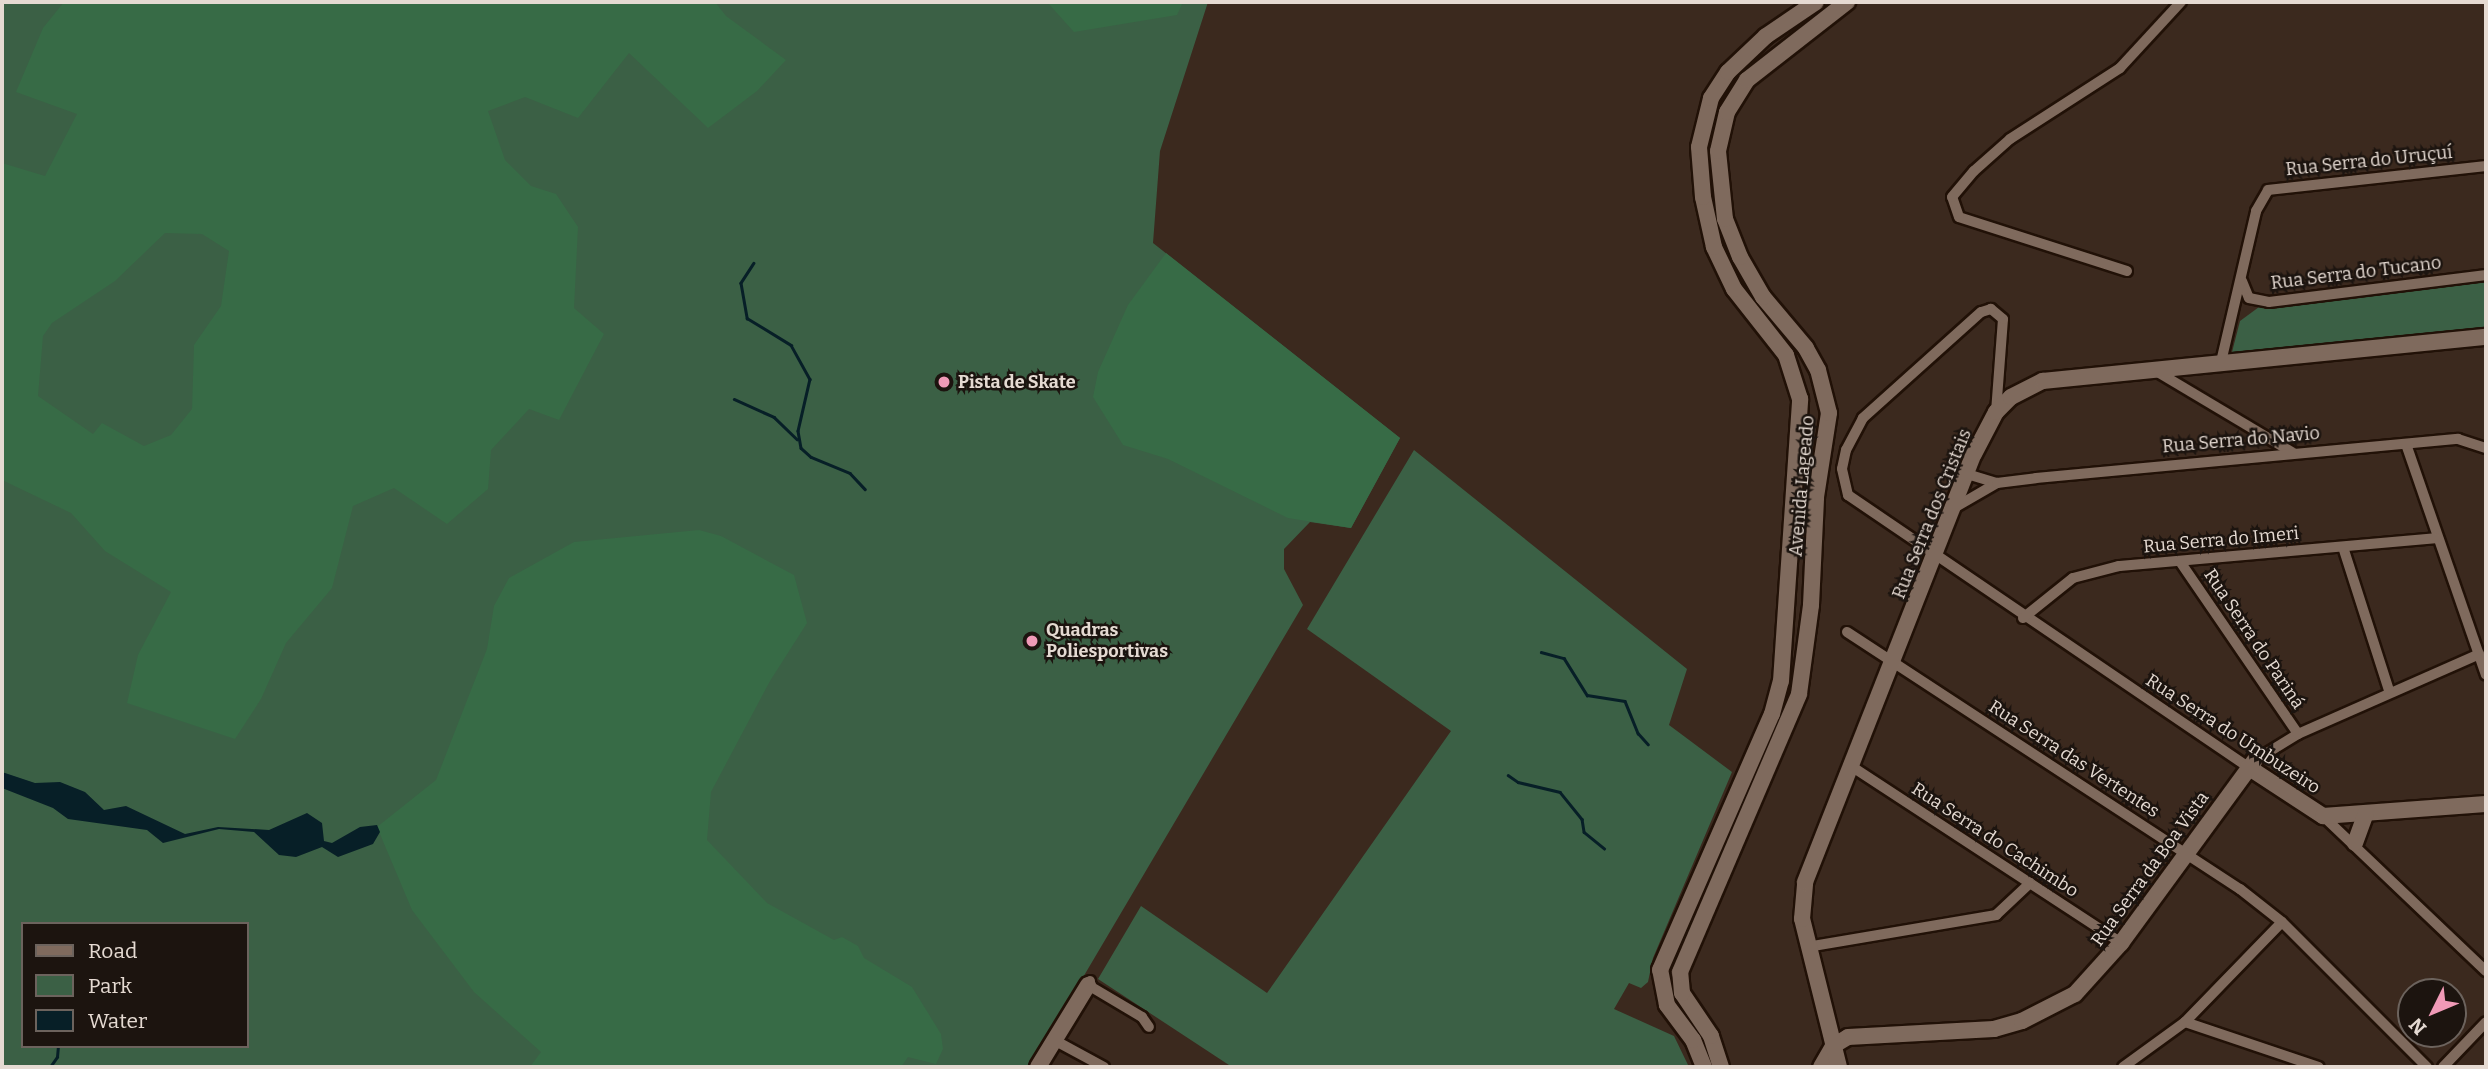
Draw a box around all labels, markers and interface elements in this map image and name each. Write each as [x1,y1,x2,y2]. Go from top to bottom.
street label: Rua Serra do Uruçuí [2284,141,2454,181]
street label: Rua Serra do Tucano [2270,252,2442,294]
place label: Pista de Skate [958,371,1076,393]
marker: Pista de Skate [936,374,952,390]
street label: Avenida Lageado [1785,415,1819,557]
street label: Rua Serra do Navio [2161,422,2321,458]
street label: Rua Serra dos Cristais [1888,426,1976,602]
street label: Rua Serra do Imeri [2142,522,2300,558]
street label: Rua Serra do Pariná [2199,565,2309,713]
place label: Quadras Poliesportivas [1046,620,1168,662]
marker: Quadras Poliesportivas [1024,633,1040,649]
street label: Rua Serra do Umbuzeiro [2142,670,2324,798]
street label: Rua Serra das Vertentes [1985,696,2163,822]
street label: Rua Serra do Cachimbo [1908,778,2082,902]
street label: Rua Serra da Boa Vista [2087,787,2213,951]
legend [21,922,248,1048]
text: Road [88,938,137,964]
text: Park [88,973,132,999]
north arrow [2397,978,2467,1048]
text: Water [88,1008,147,1034]
text: N [2404,1013,2431,1040]

